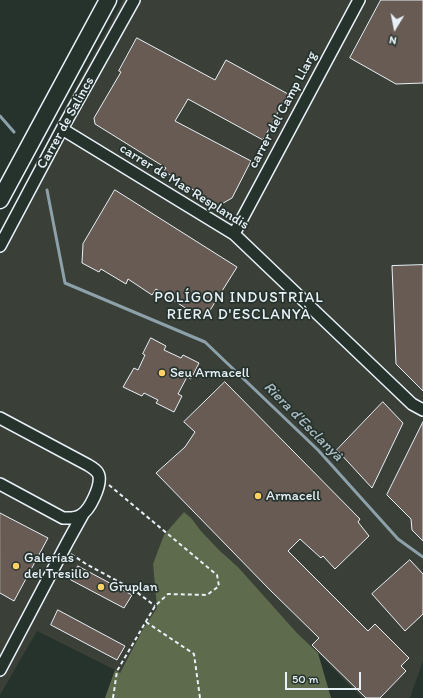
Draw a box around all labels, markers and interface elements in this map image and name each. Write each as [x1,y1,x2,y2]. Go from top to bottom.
north arrow [375,8,415,48]
text: N [388,33,398,47]
street label: carrer del Camp Llarg [245,48,321,172]
street label: Carrer de Salincs [34,74,98,172]
street label: carrer de Mas Resplandis [116,140,252,234]
district label: POLÍGON INDUSTRIAL RIERA D'ESCLANYÀ [154,289,324,324]
place label: Seu Armacell [170,365,250,381]
marker: Seu Armacell [157,368,167,378]
water label: Riera d'Esclanyà [259,378,347,466]
place label: Armacell [266,488,320,504]
marker: Armacell [253,491,263,501]
place label: Galerías del Tresillo [24,550,89,582]
marker: Galerías del Tresillo [11,561,21,571]
place label: Gruplan [109,579,158,595]
marker: Gruplan [96,582,106,592]
scale bar [287,664,363,690]
text: 50 m [292,672,318,686]

